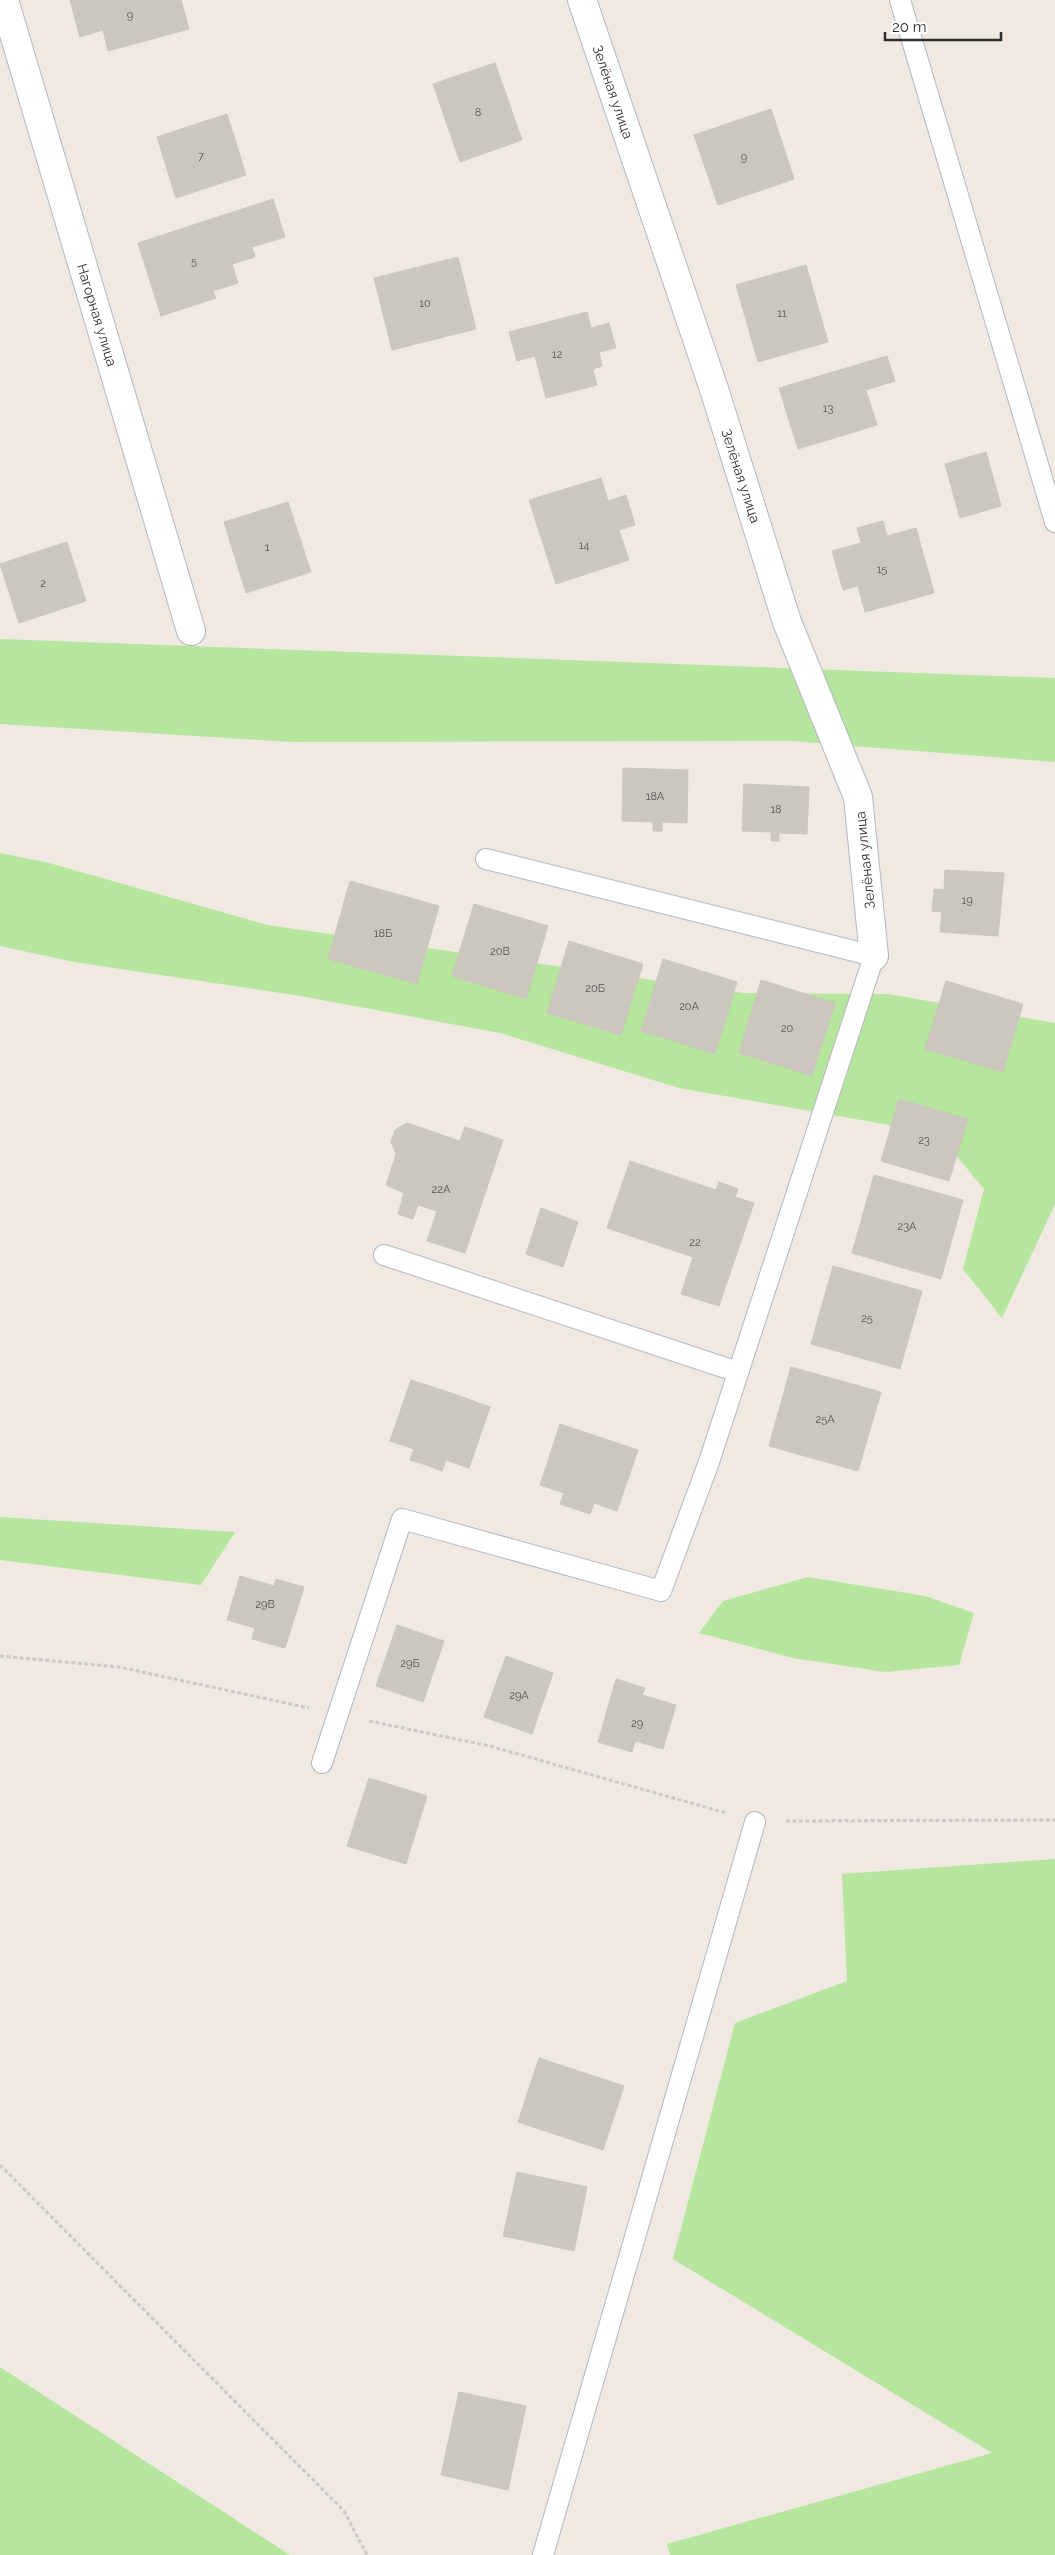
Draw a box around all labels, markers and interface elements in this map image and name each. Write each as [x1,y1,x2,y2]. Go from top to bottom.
house number: 9 [127,9,133,22]
scale bar [885,10,1001,42]
text: 20 m [892,18,927,36]
street label: Зелёная улица [590,43,636,141]
house number: 8 [475,106,481,119]
house number: 7 [198,150,204,163]
house number: 9 [741,151,747,164]
house number: 5 [191,255,197,268]
street label: Нагорная улица [74,262,120,368]
house number: 10 [419,297,431,310]
house number: 11 [777,307,787,320]
house number: 12 [552,348,562,361]
house number: 13 [823,402,833,415]
street label: Зелёная улица [718,427,764,525]
house number: 14 [579,539,589,552]
house number: 1 [265,541,270,554]
house number: 15 [877,563,887,576]
house number: 2 [40,577,46,590]
house number: 18А [646,790,665,803]
house number: 18 [770,803,782,816]
street label: Зелёная улица [852,810,878,910]
house number: 19 [961,894,973,907]
house number: 18Б [374,927,392,940]
house number: 20В [490,945,510,958]
house number: 20Б [585,982,605,995]
house number: 20А [679,1000,699,1013]
house number: 20 [781,1022,793,1035]
house number: 23 [918,1134,930,1147]
house number: 22А [432,1183,451,1196]
house number: 23А [897,1220,917,1233]
house number: 22 [689,1236,701,1249]
house number: 25 [861,1312,873,1325]
house number: 25А [815,1413,835,1426]
house number: 29В [255,1598,275,1611]
house number: 29Б [400,1657,420,1670]
house number: 29А [509,1689,529,1702]
house number: 29 [631,1717,643,1730]

